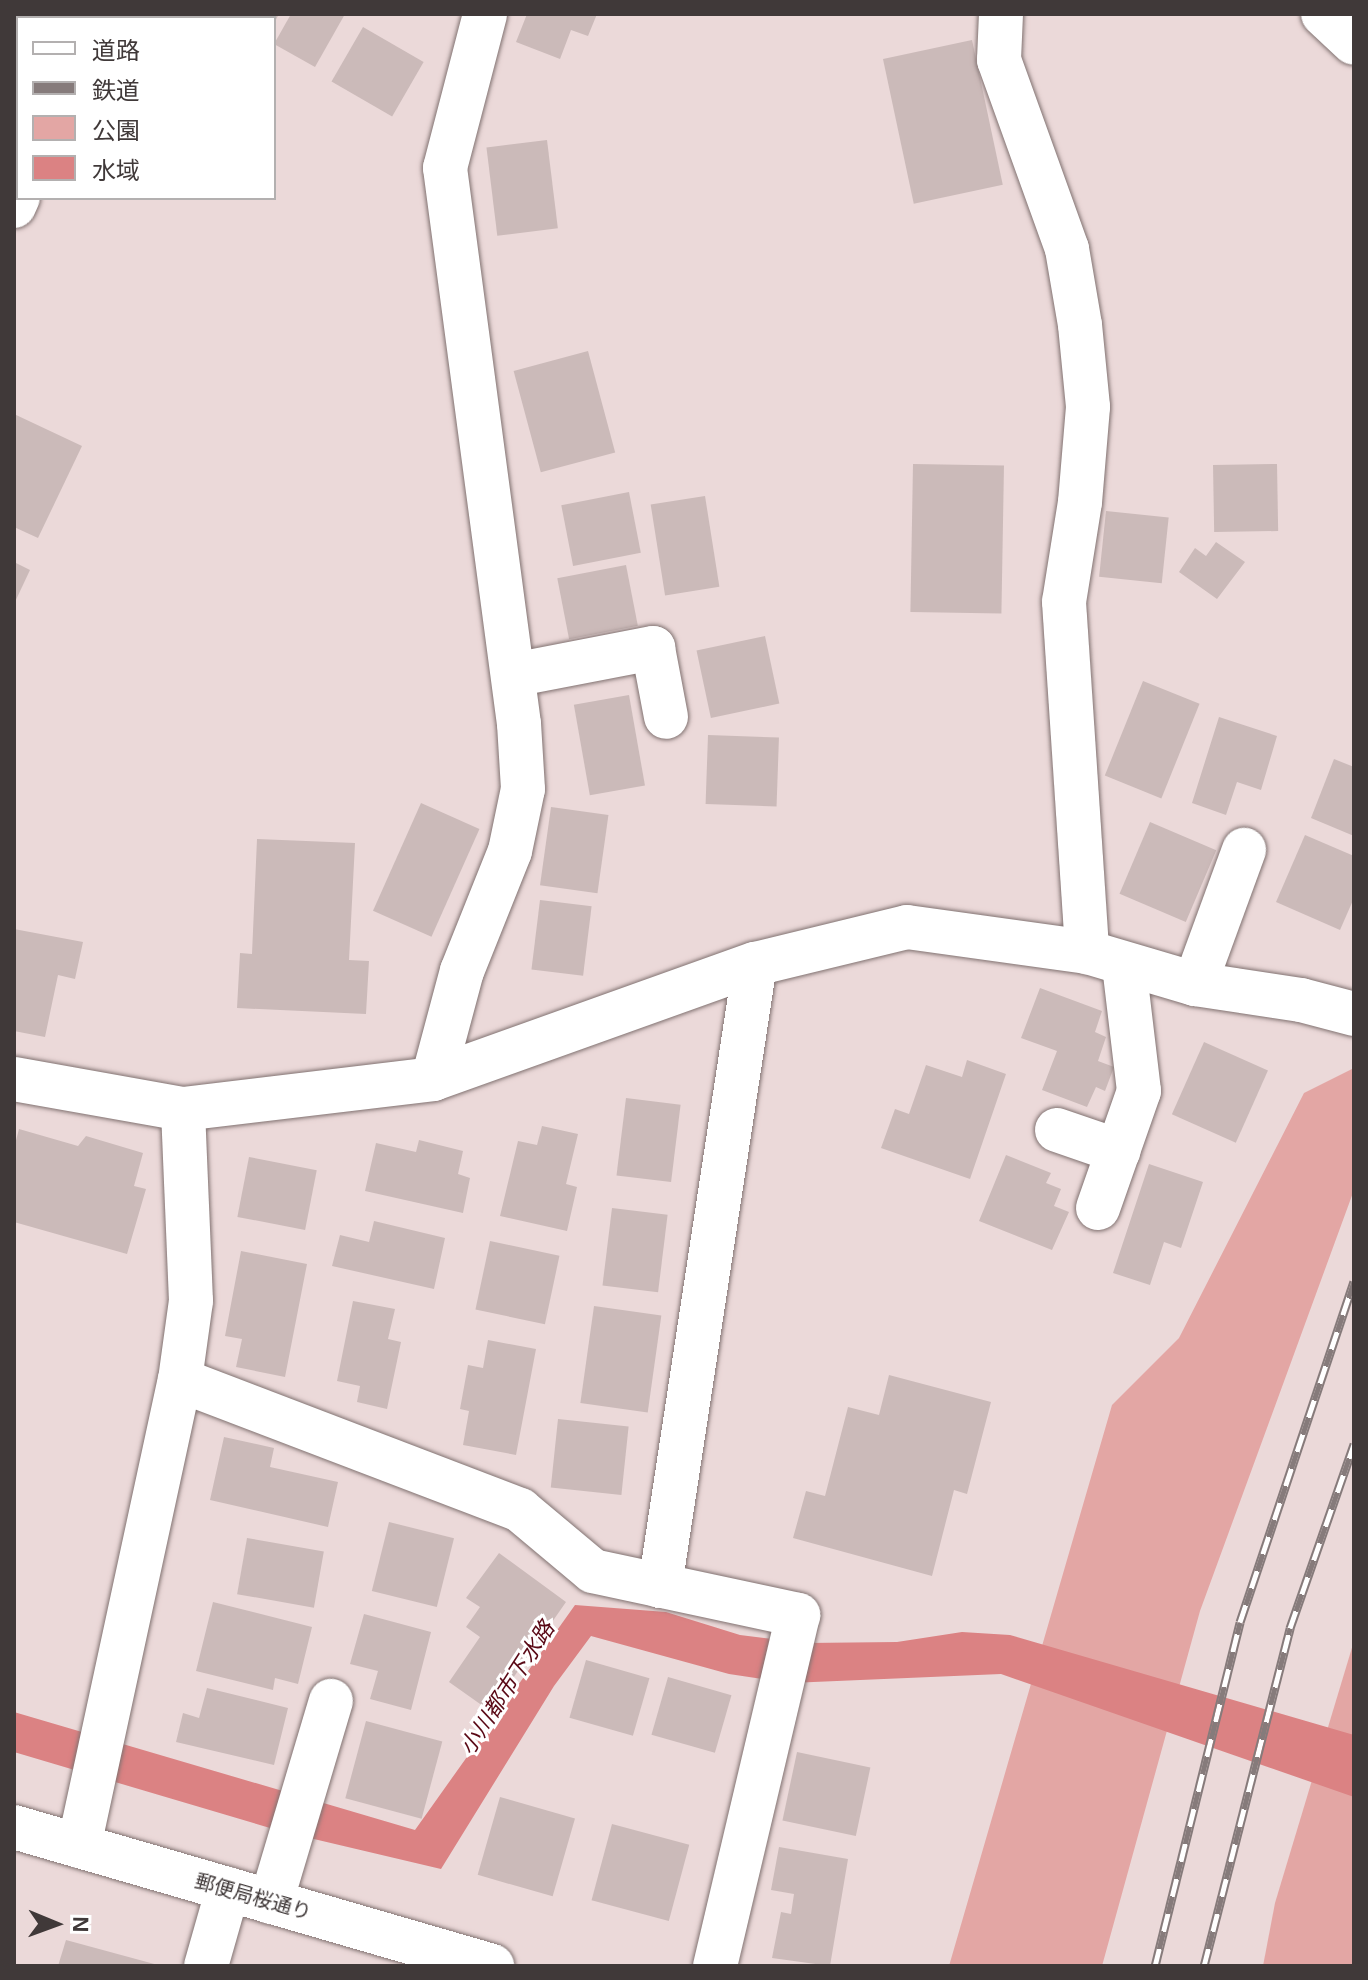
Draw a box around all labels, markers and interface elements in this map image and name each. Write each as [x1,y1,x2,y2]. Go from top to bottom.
legend [16,16,276,200]
text: 道路 [92,37,140,64]
text: 鉄道 [92,77,140,104]
text: 公園 [92,117,140,144]
text: 水域 [92,157,140,184]
water label: 小川都市下水路 [454,1616,560,1760]
street label: 郵便局桜通り [192,1869,314,1925]
north arrow [16,1884,96,1964]
text: N [68,1916,93,1933]

